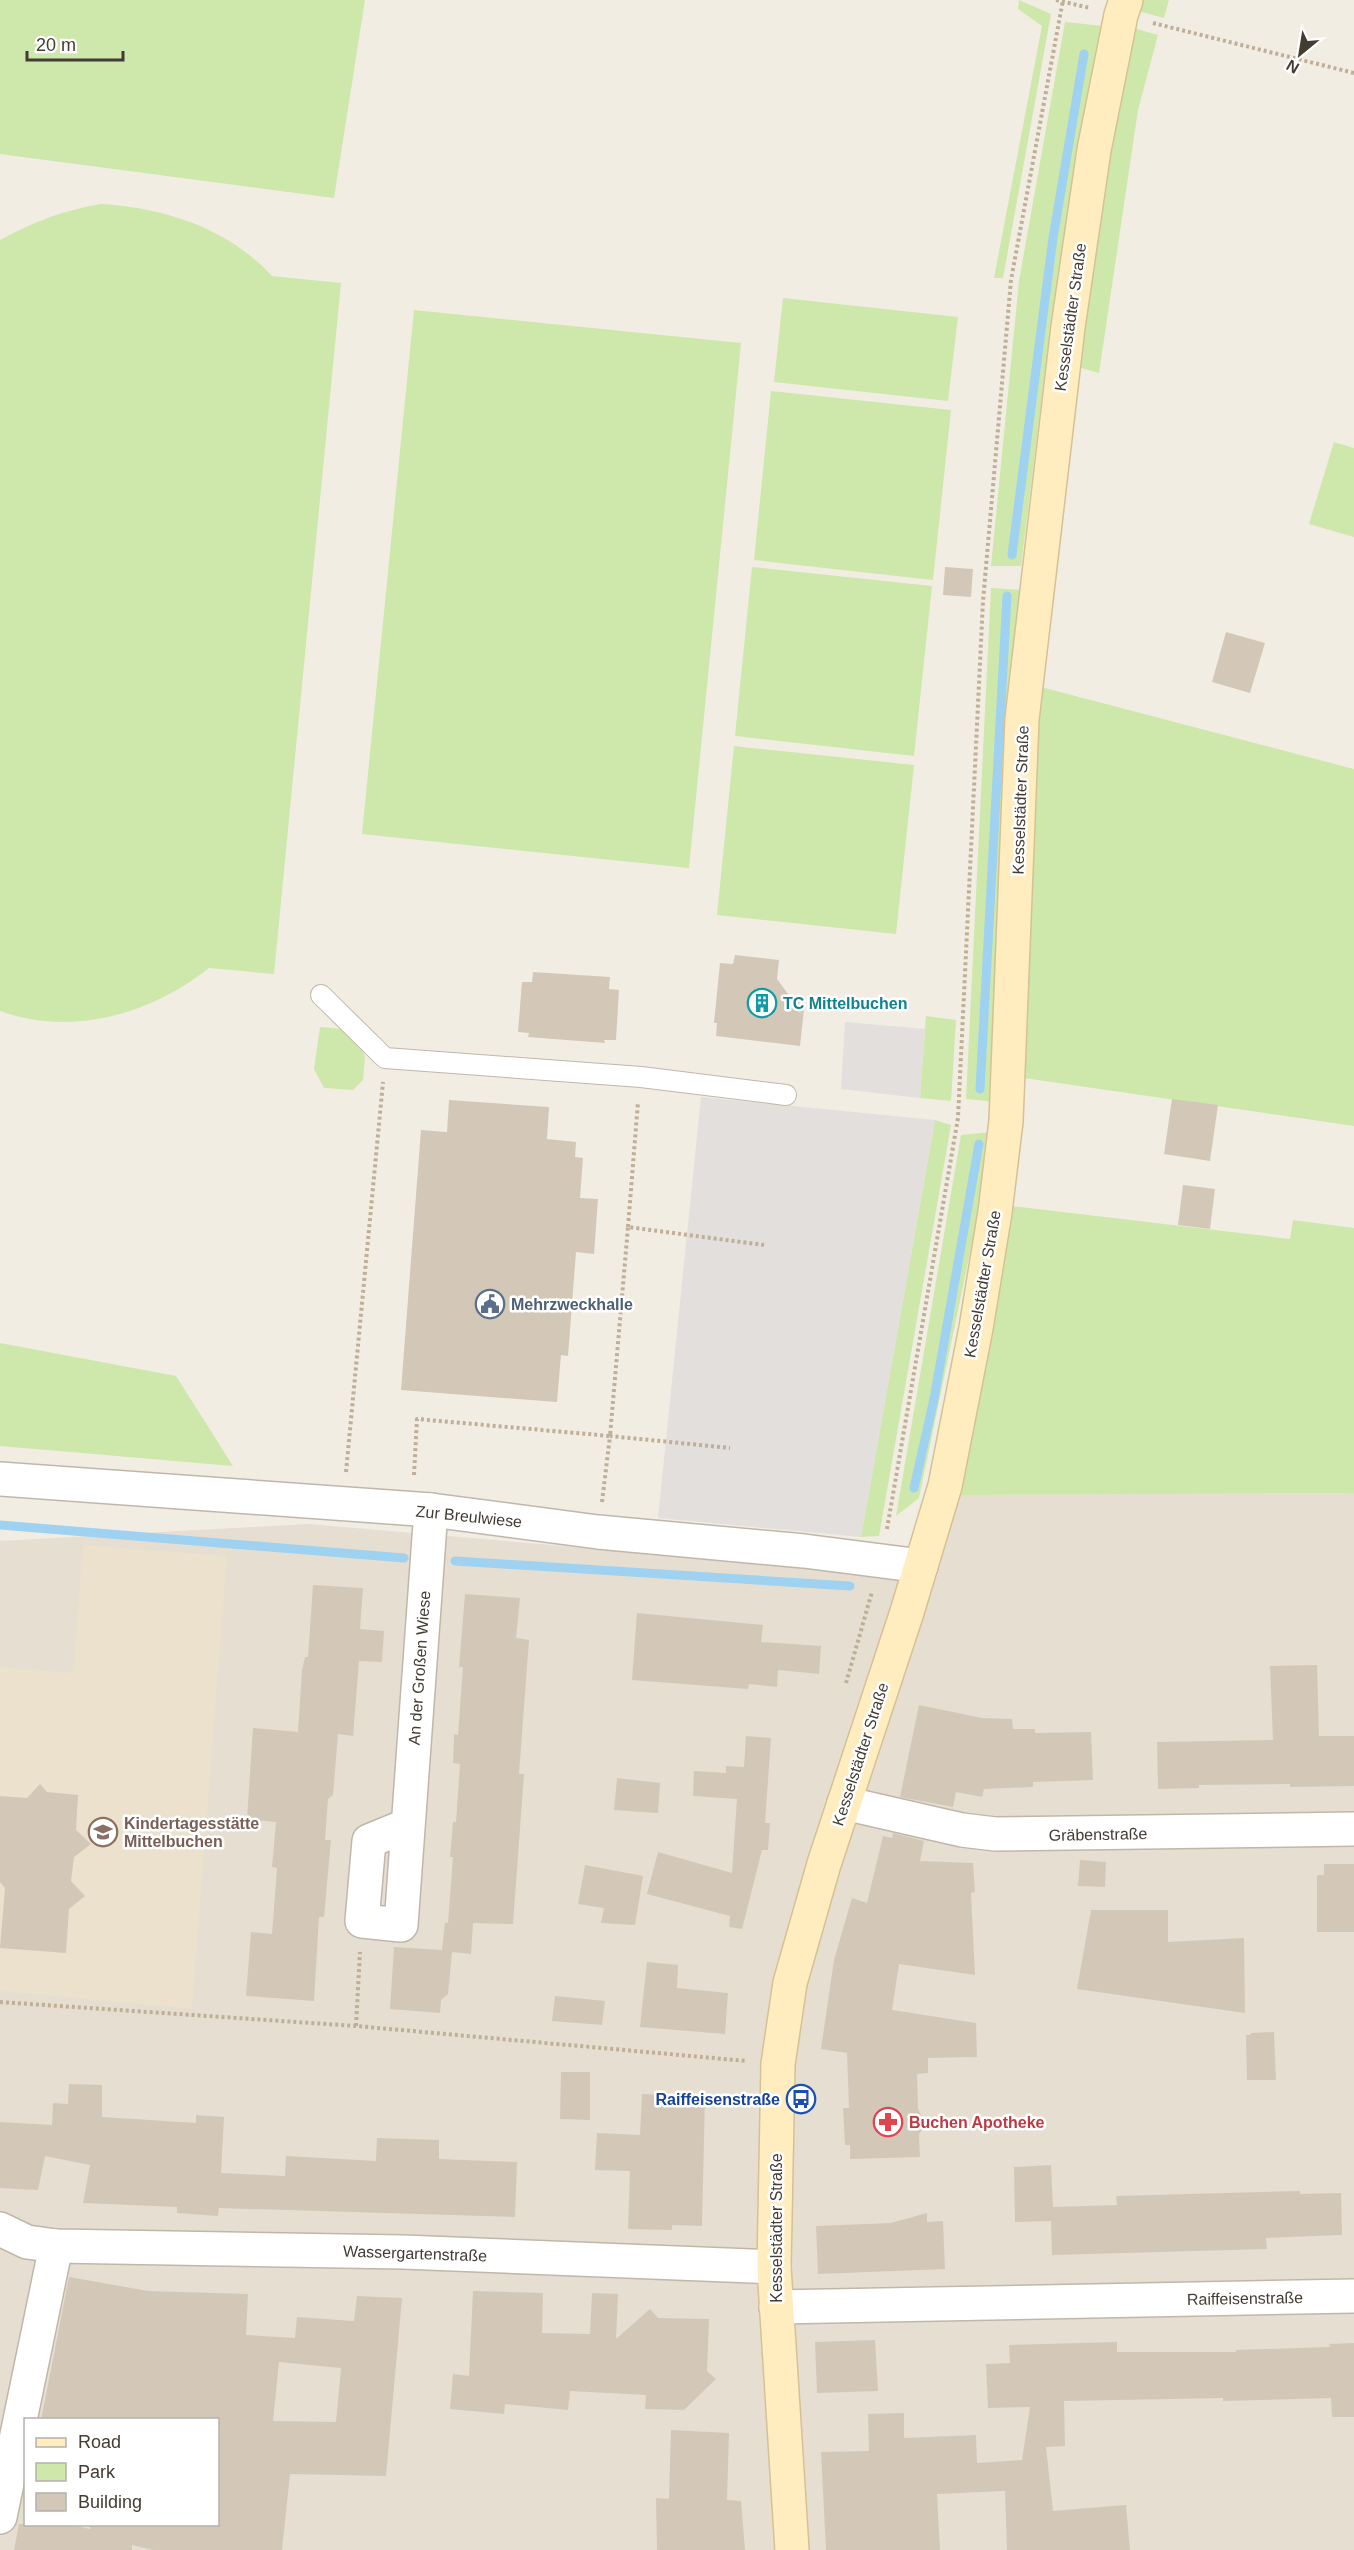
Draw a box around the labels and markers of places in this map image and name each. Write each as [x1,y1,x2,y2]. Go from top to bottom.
building icon: TC Mittelbuchen [746,987,778,1019]
place label: TC Mittelbuchen [783,995,907,1012]
public building icon: Mehrzweckhalle [474,1288,506,1320]
place label: Mehrzweckhalle [511,1296,633,1313]
place label: Kindertagesstätte Mittelbuchen [124,1815,259,1850]
school or university icon: Kindertagesstätte Mittelbuchen [87,1816,119,1848]
bus stop icon: Raiffeisenstraße [785,2083,817,2115]
place label: Raiffeisenstraße [656,2091,780,2108]
pharmacy icon: Buchen Apotheke [872,2106,904,2138]
place label: Buchen Apotheke [909,2114,1045,2131]

